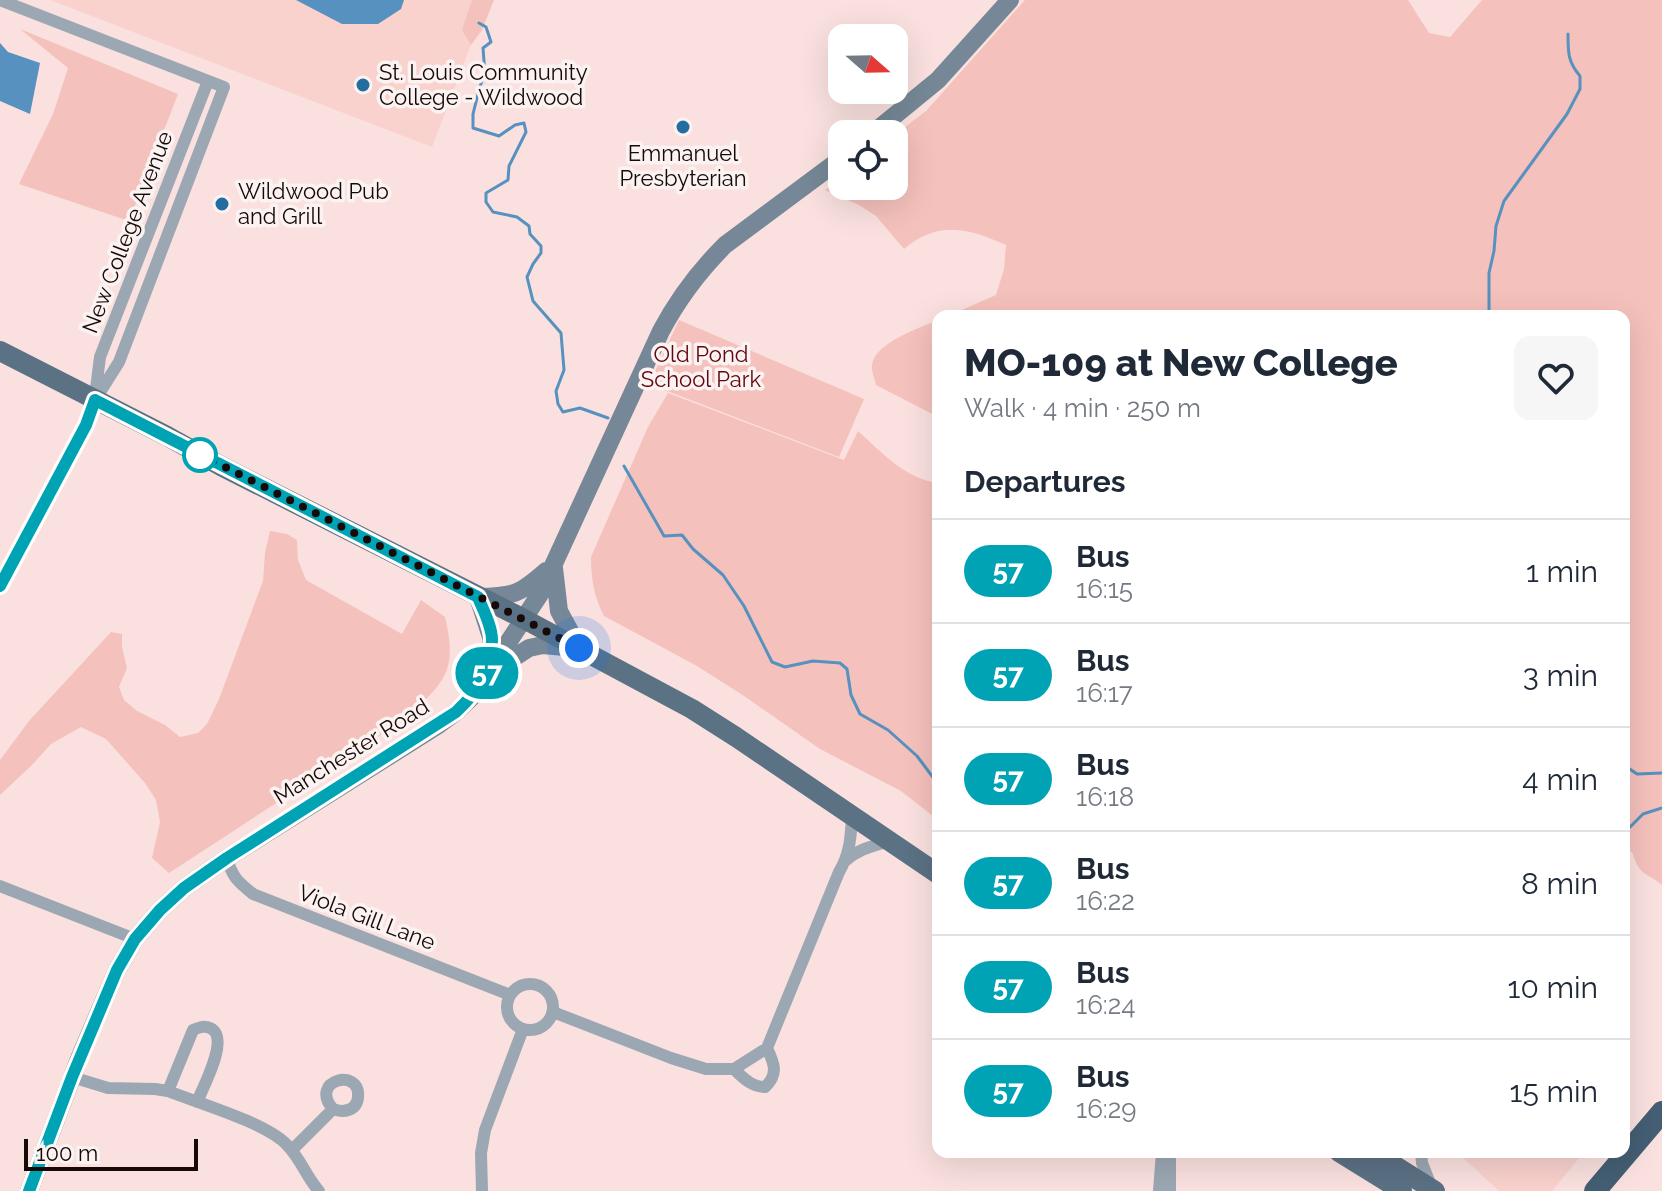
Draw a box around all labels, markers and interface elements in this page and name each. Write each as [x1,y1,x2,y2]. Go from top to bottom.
north arrow [828,24,908,104]
map controls [828,24,908,200]
place label: St. Louis Community College - Wildwood [379,59,588,110]
marker: St. Louis Community College - Wildwood [354,76,372,94]
marker: Emmanuel Presbyterian [674,118,692,136]
button: locate [828,120,908,200]
street label: New College Avenue [77,127,178,337]
place label: Emmanuel Presbyterian [619,140,747,191]
place label: Wildwood Pub and Grill [238,178,389,229]
marker: Wildwood Pub and Grill [213,195,231,213]
button: heart [1514,336,1598,420]
text: MO-109 at New College [964,340,1398,385]
park label: Old Pond School Park [641,341,761,392]
text: Walk · 4 min · 250 m [964,393,1201,423]
unlabelled marker [183,438,217,472]
text: Departures [964,464,1126,499]
text: Bus [1076,539,1130,574]
text: 57 [992,554,1024,587]
text: 1 min [1526,554,1598,589]
text: 16:15 [1076,574,1133,604]
your location [559,628,599,668]
text: Bus [1076,643,1130,678]
line badge: 57 [451,647,523,699]
text: 57 [471,656,503,689]
text: 57 [992,658,1024,691]
text: 3 min [1523,658,1598,693]
text: 16:17 [1076,678,1133,708]
street label: Manchester Road [269,693,433,809]
text: Bus [1076,747,1130,782]
text: 57 [992,762,1024,795]
text: 4 min [1522,762,1598,797]
text: 16:18 [1076,782,1134,812]
text: Bus [1076,851,1130,886]
text: 57 [992,866,1024,899]
text: 8 min [1521,866,1598,901]
street label: Viola Gill Lane [295,879,439,955]
text: 16:22 [1076,886,1135,916]
text: Bus [1076,955,1130,990]
text: 57 [992,970,1024,1003]
text: 10 min [1508,970,1598,1005]
text: 16:24 [1076,990,1135,1020]
text: Bus [1076,1059,1130,1094]
text: 57 [992,1074,1024,1107]
text: 15 min [1510,1074,1598,1109]
text: 16:29 [1076,1094,1136,1124]
scale bar [24,1135,198,1171]
text: 100 m [36,1140,98,1166]

